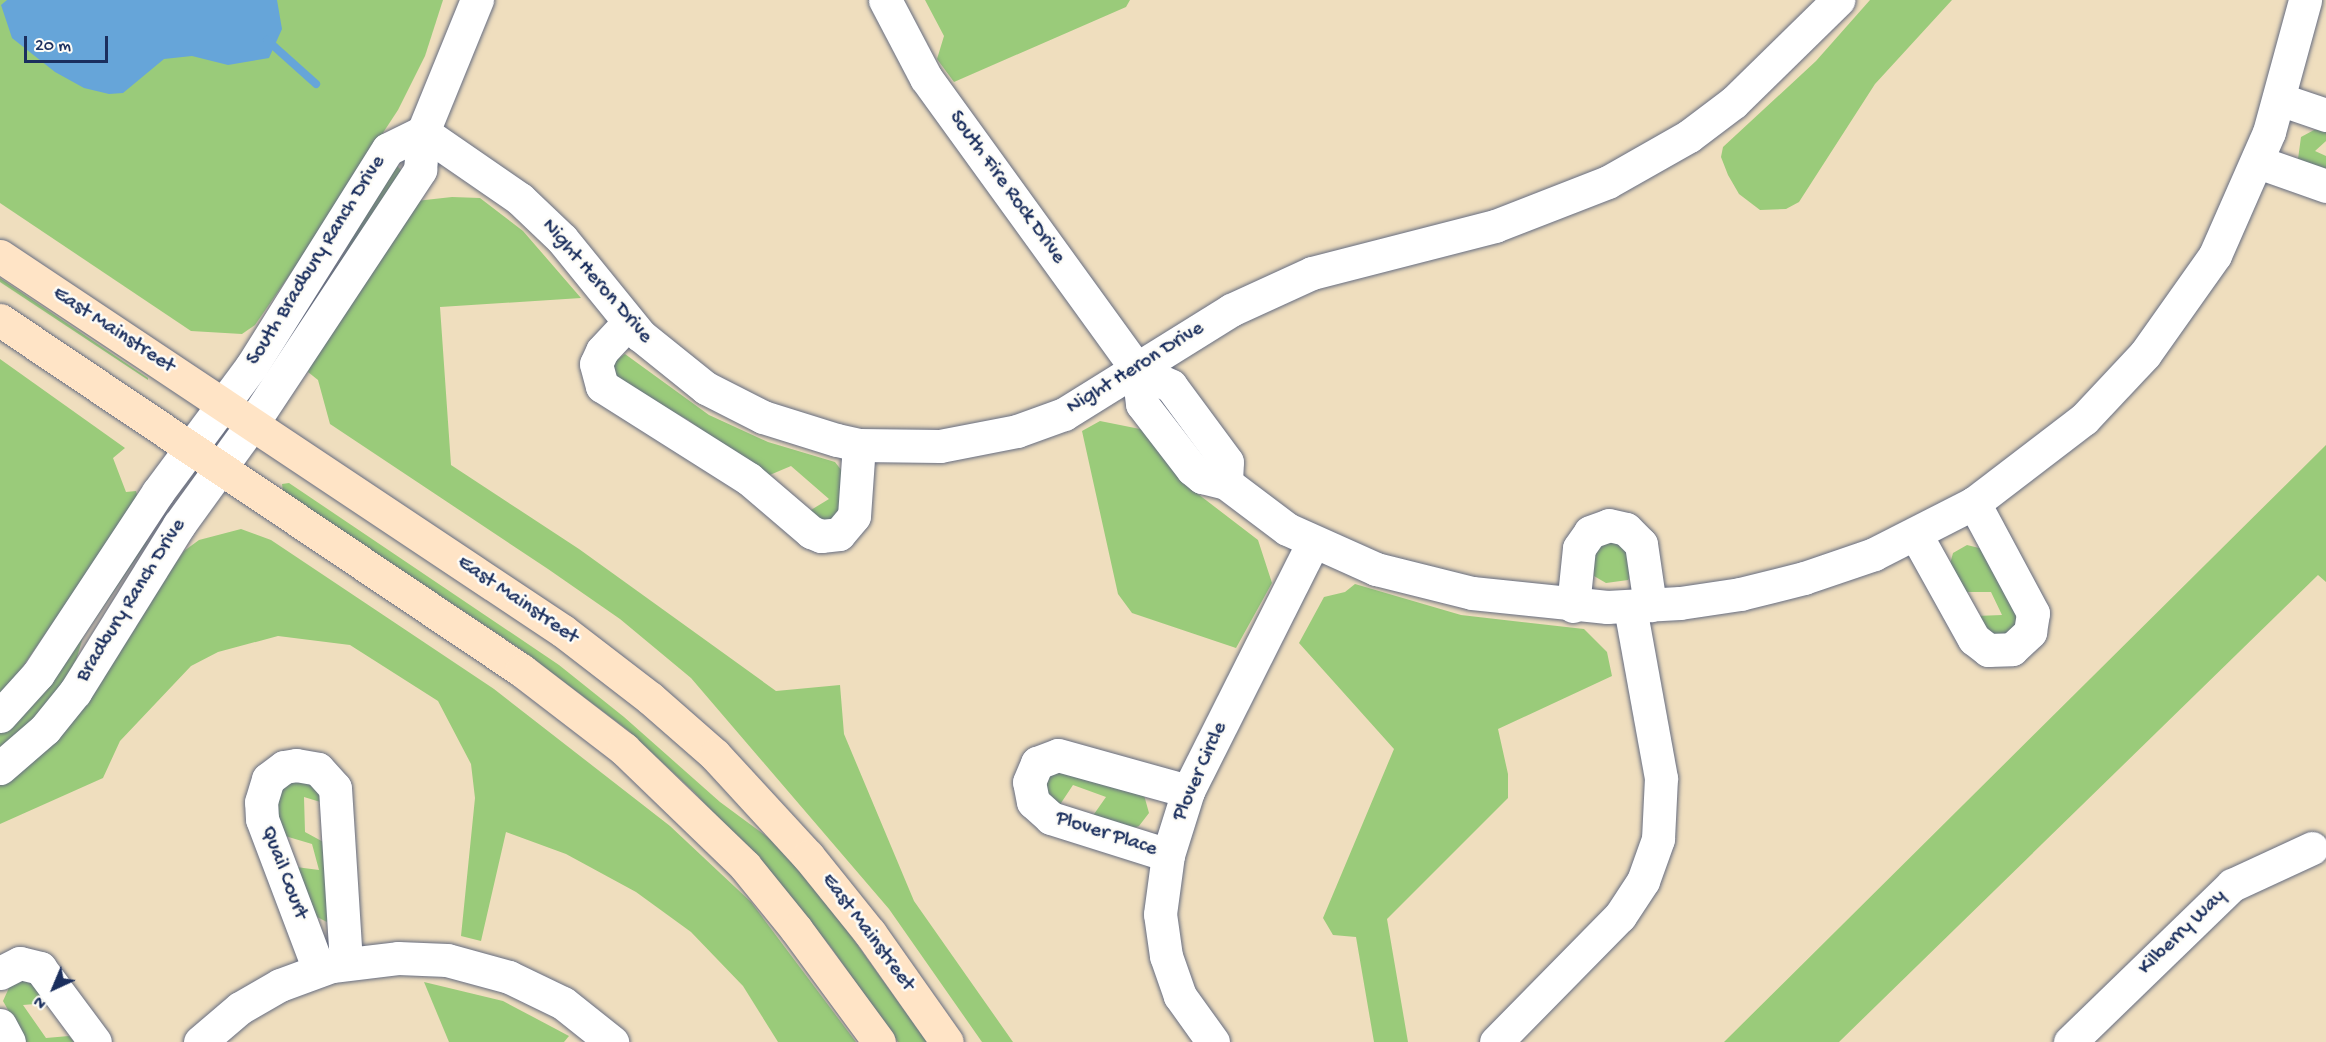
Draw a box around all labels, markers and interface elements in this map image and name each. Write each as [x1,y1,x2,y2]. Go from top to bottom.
scale bar [27,24,111,62]
text: 20 m [35,36,71,57]
street label: South Fire Rock Drive [942,107,1070,269]
street label: South Bradbury Ranch Drive [242,151,392,371]
street label: Night Heron Drive [535,215,657,349]
street label: East Mainstreet [47,282,179,380]
street label: Night Heron Drive [1063,317,1209,421]
street label: Bradbury Ranch Drive [72,515,192,687]
street label: East Mainstreet [452,551,582,651]
street label: Plover Circle [1168,719,1234,825]
street label: Plover Place [1052,807,1160,863]
street label: Quail Court [254,823,312,923]
street label: East Mainstreet [815,869,919,997]
street label: Kilberry Way [2134,885,2232,981]
north arrow [24,958,84,1018]
text: N [31,991,52,1012]

